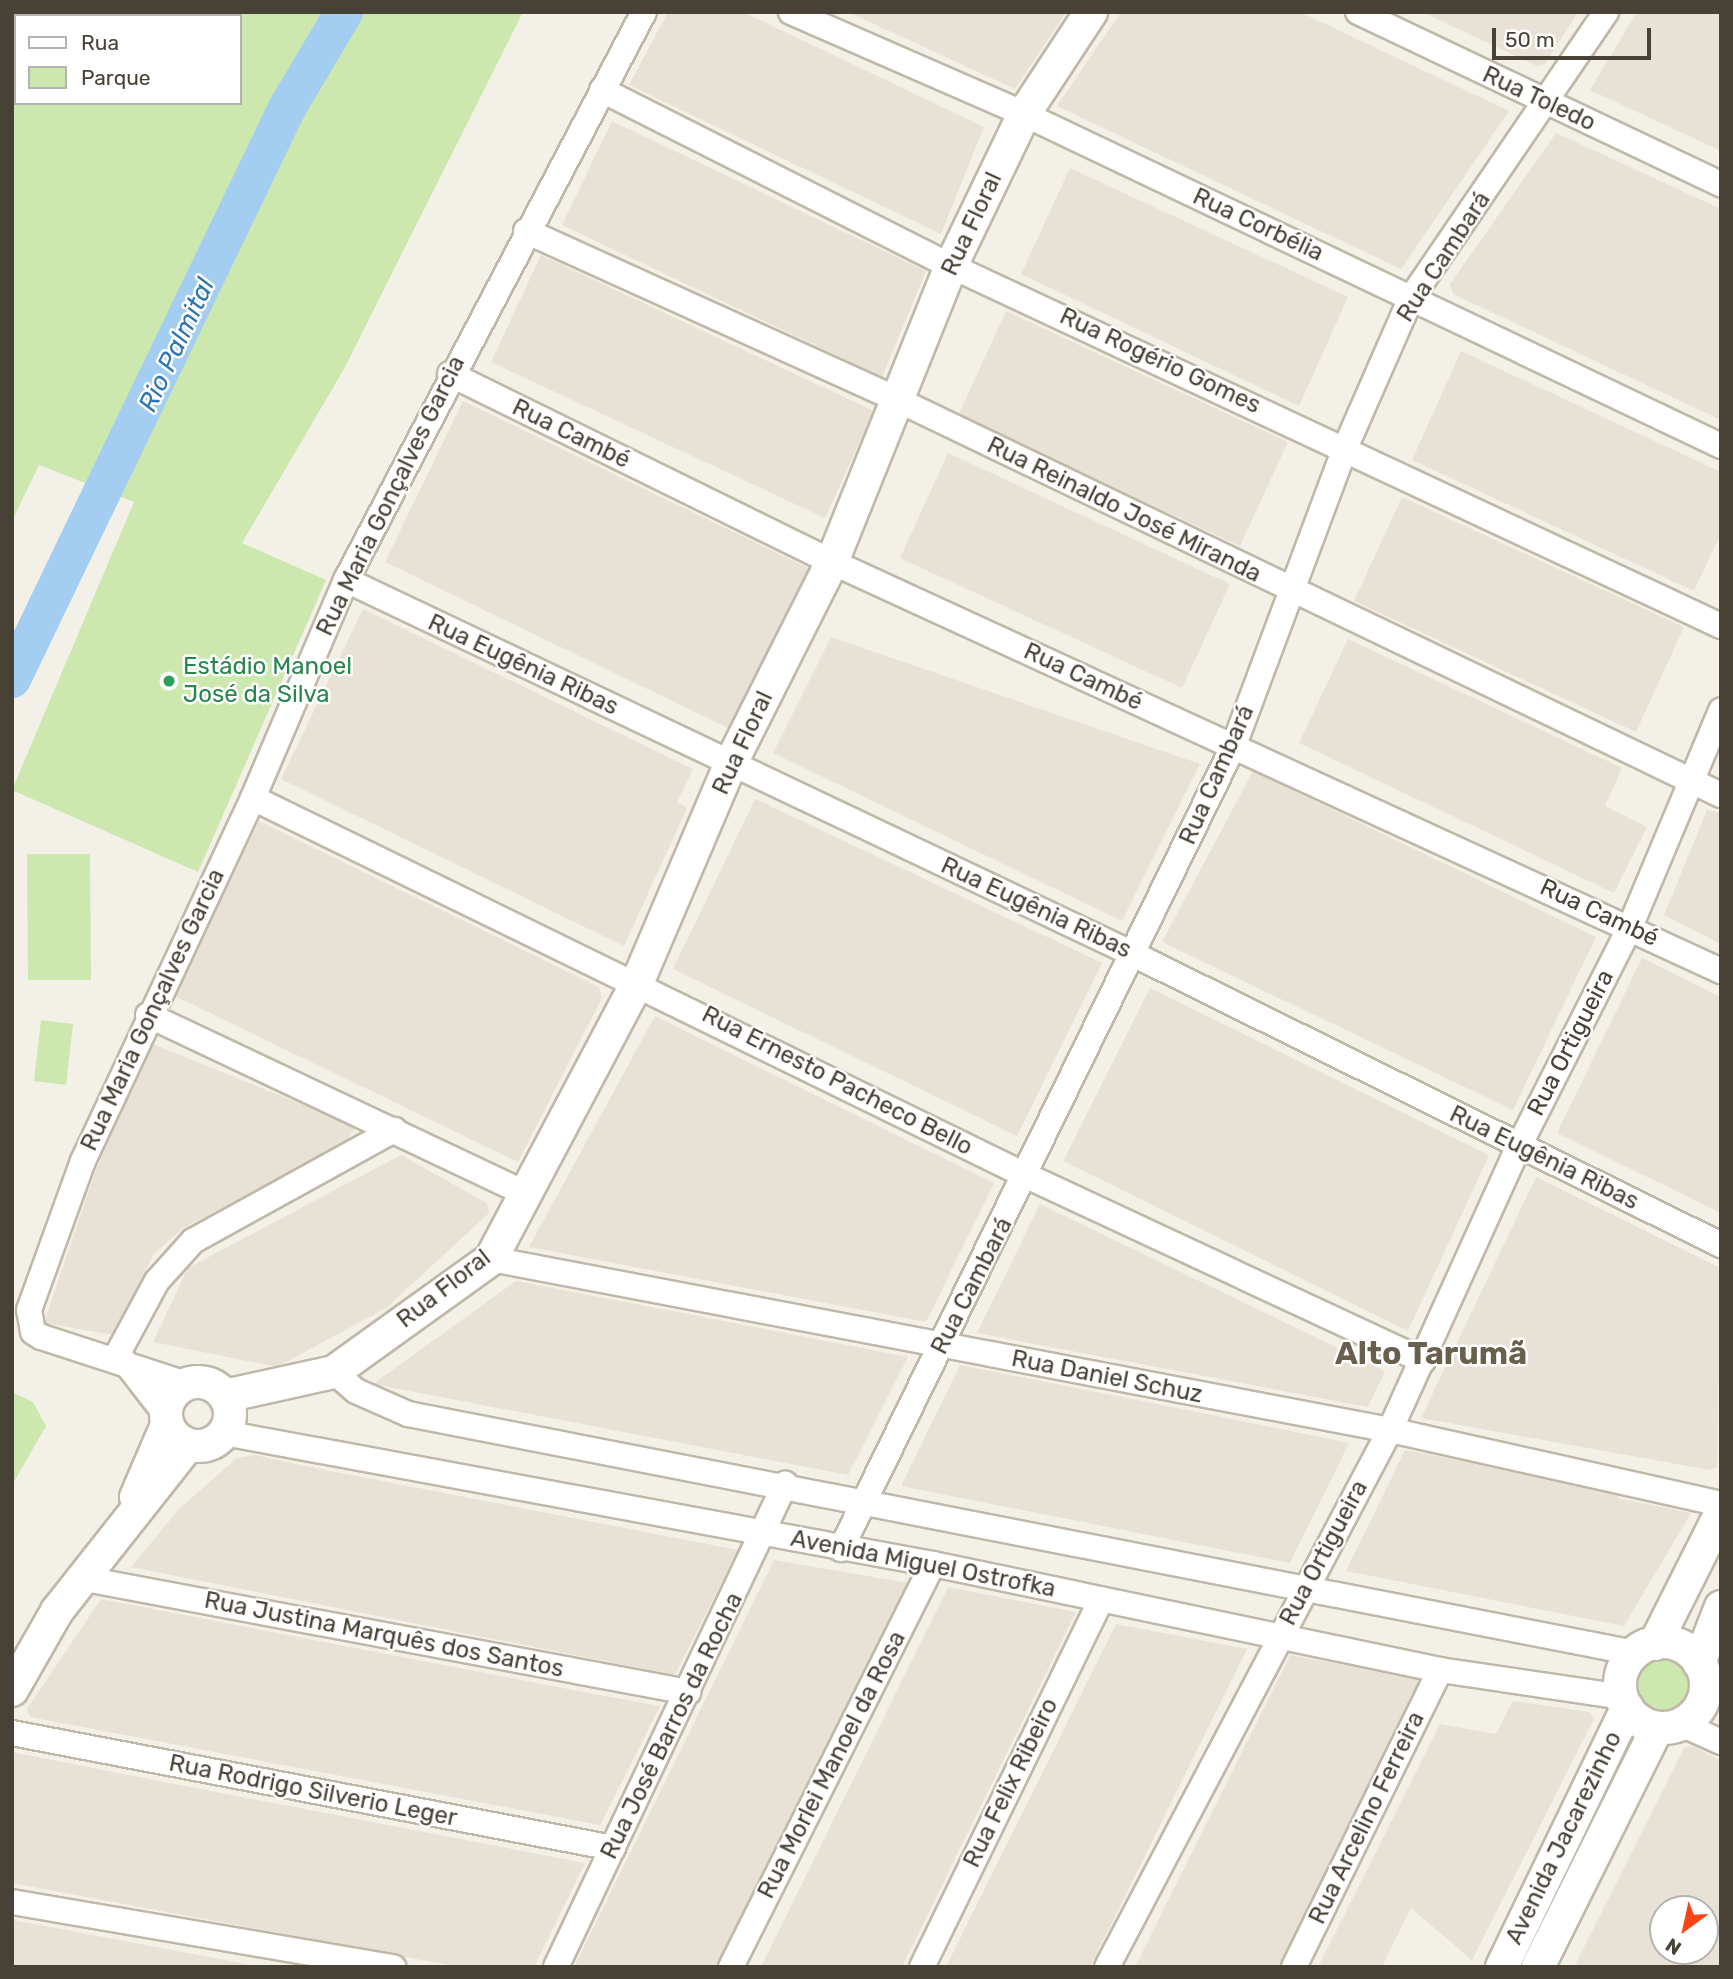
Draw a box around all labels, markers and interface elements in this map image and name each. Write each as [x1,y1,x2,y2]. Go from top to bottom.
legend [14,14,242,105]
scale bar [1495,14,1654,58]
text: 50 m [1505,27,1555,52]
text: Rua [81,30,119,55]
street label: Rua Toledo [1478,60,1600,138]
text: Parque [81,65,151,90]
street label: Rua Floral [936,168,1008,280]
street label: Rua Corbélia [1188,182,1328,268]
street label: Rua Cambará [1391,186,1497,328]
water label: Rio Palmital [132,273,222,417]
street label: Rua Rogério Gomes [1055,302,1265,420]
street label: Rua Maria Gonçalves Garcia [311,351,471,641]
street label: Rua Cambé [507,393,635,475]
street label: Rua Reinaldo José Miranda [982,431,1266,589]
street label: Rua Eugênia Ribas [423,608,623,722]
street label: Rua Cambé [1019,637,1147,717]
place label: Estádio Manoel José da Silva [183,653,352,709]
marker: Estádio Manoel José da Silva [161,673,177,689]
street label: Rua Floral [707,687,779,799]
street label: Rua Cambará [1173,701,1261,849]
street label: Rua Eugênia Ribas [936,851,1136,965]
street label: Rua Maria Gonçalves Garcia [75,864,231,1156]
street label: Rua Cambé [1535,873,1663,953]
street label: Rua Ortigueira [1522,965,1620,1121]
street label: Rua Ernesto Pacheco Bello [697,1000,977,1162]
street label: Rua Eugênia Ribas [1445,1100,1643,1216]
street label: Rua Cambará [925,1213,1019,1359]
street label: Rua Floral [391,1244,497,1334]
district label: Alto Tarumã [1335,1334,1527,1372]
street label: Rua Daniel Schuz [1009,1344,1205,1410]
street label: Rua Ortigueira [1274,1476,1374,1630]
street label: Avenida Miguel Ostrofka [788,1524,1058,1604]
street label: Rua Justina Marquês dos Santos [202,1586,566,1684]
street label: Rua José Barros da Rocha [595,1588,749,1864]
street label: Rua Morlei Manoel da Rosa [752,1626,912,1904]
street label: Rua Felix Ribeiro [958,1694,1064,1872]
street label: Rua Arcelino Ferreira [1303,1707,1431,1929]
street label: Avenida Jacarezinho [1500,1727,1628,1949]
street label: Rua Rodrigo Silverio Leger [167,1749,459,1833]
north arrow [1649,1895,1719,1965]
text: N [1661,1933,1685,1960]

